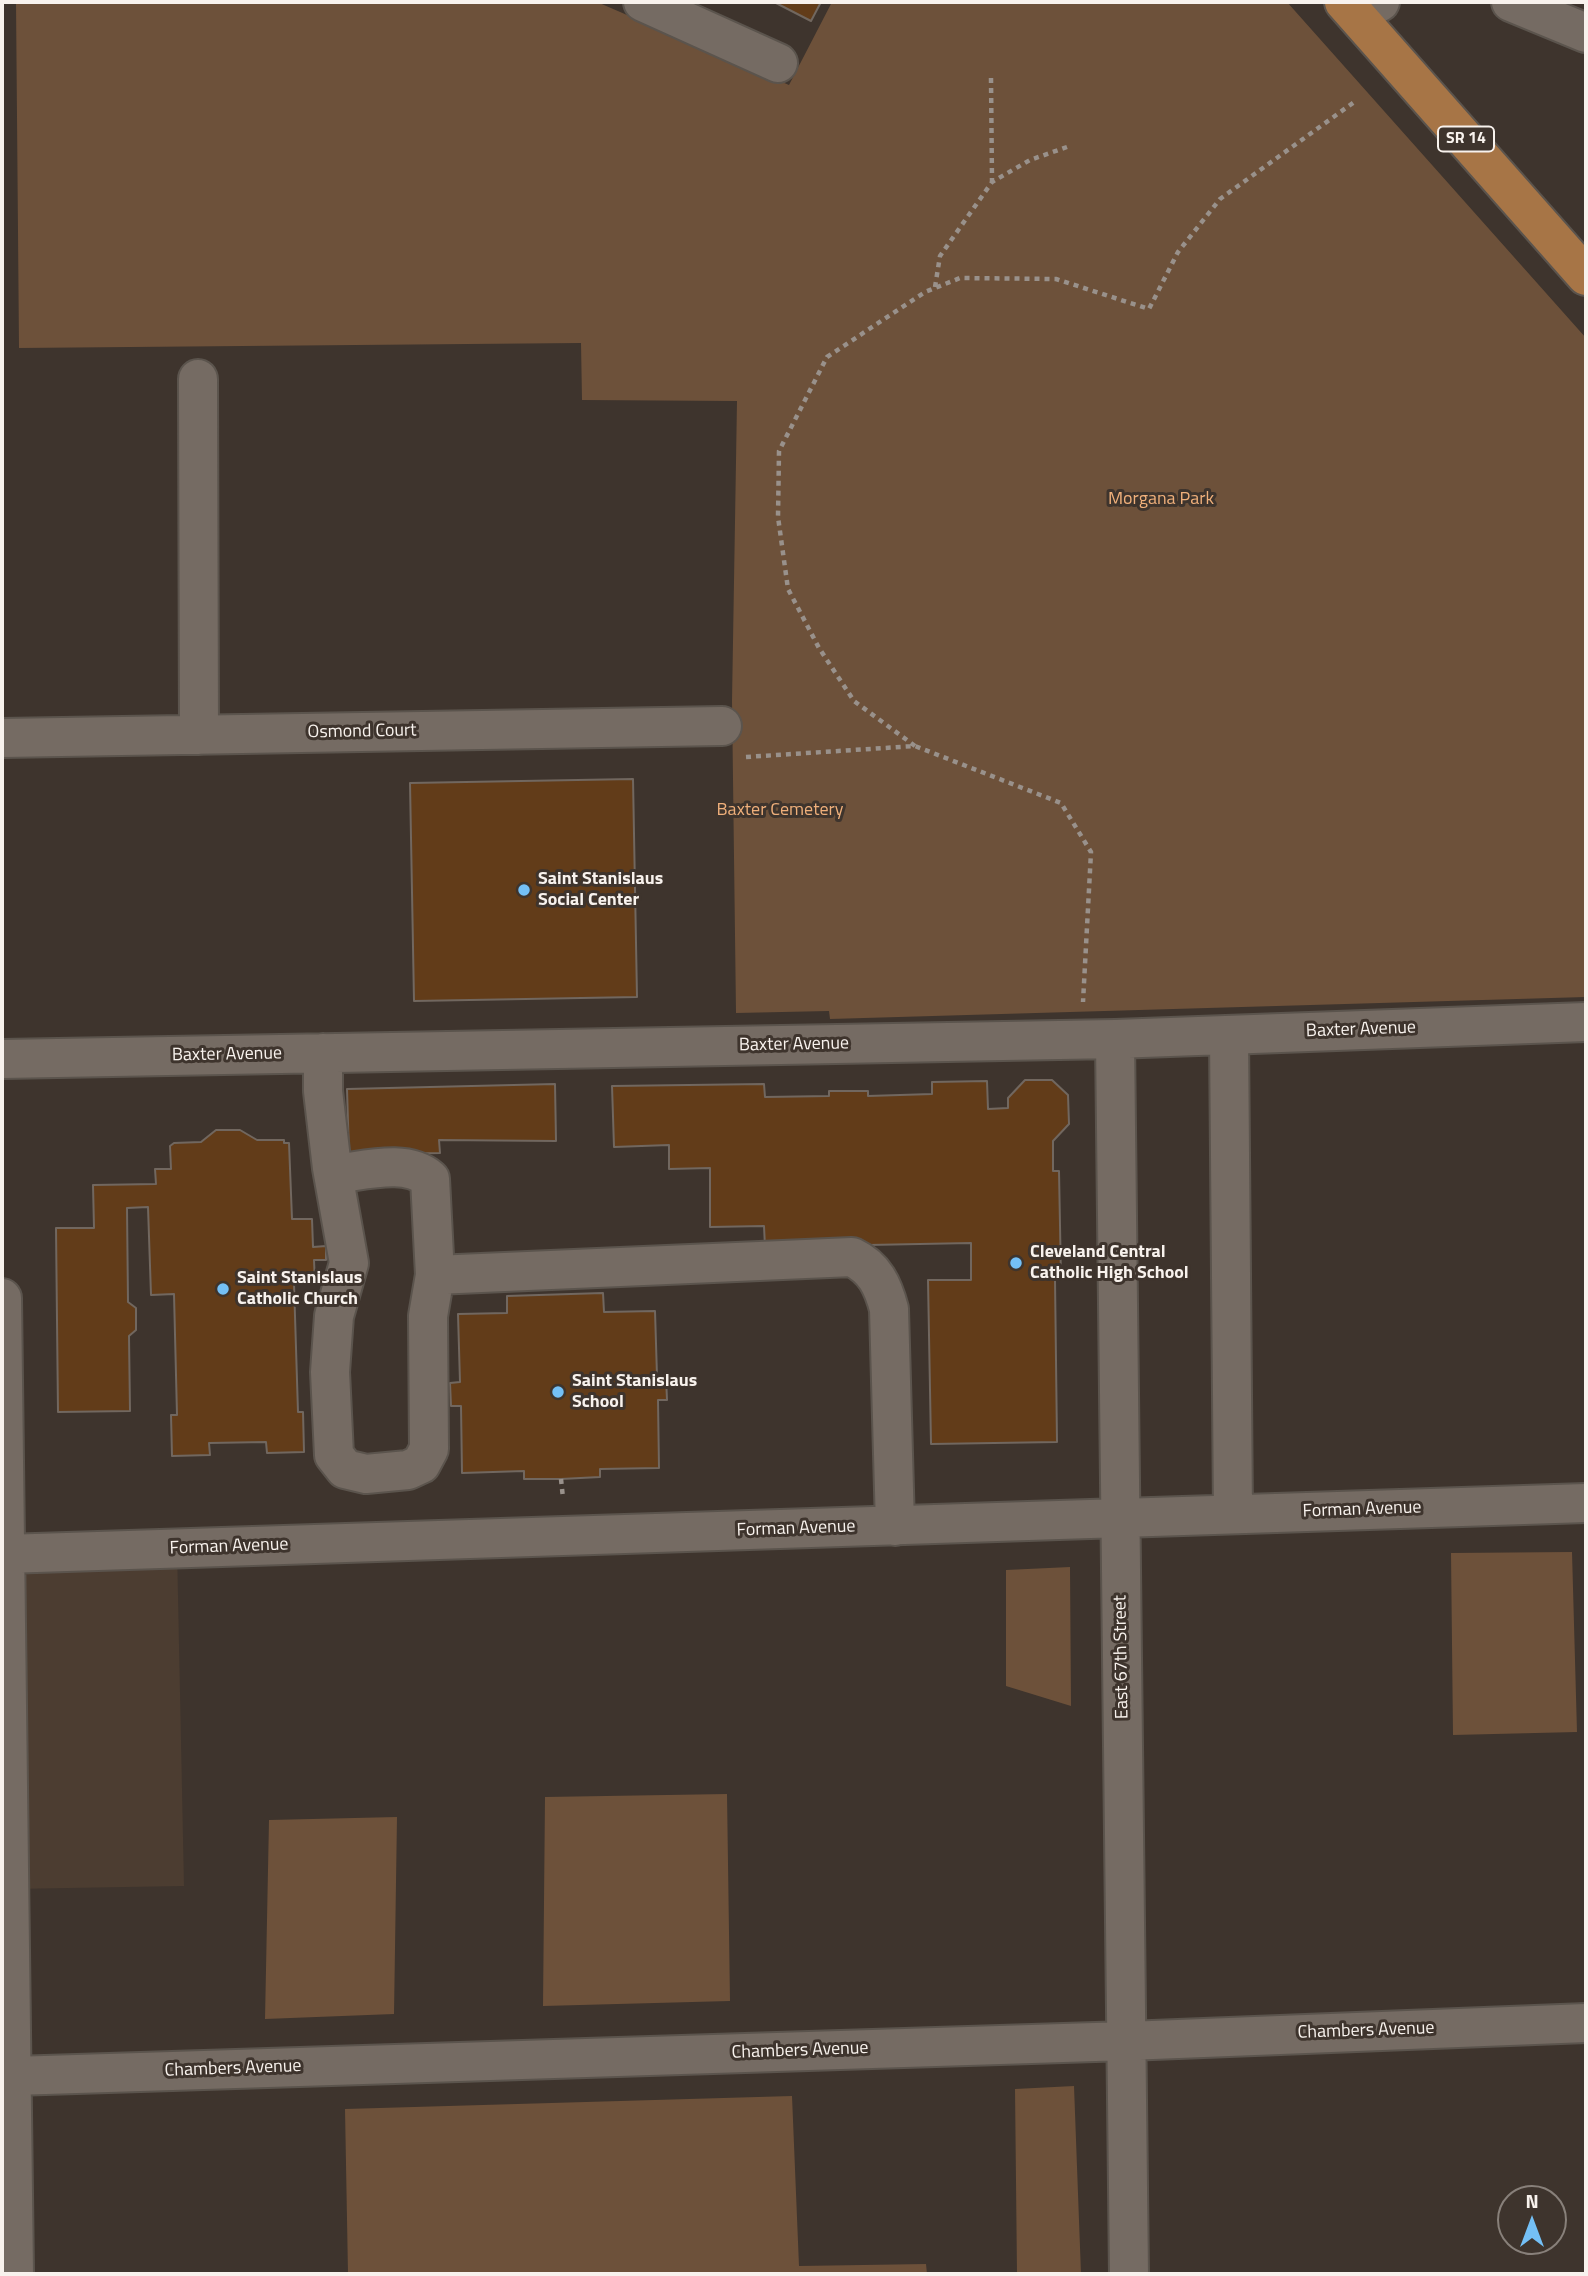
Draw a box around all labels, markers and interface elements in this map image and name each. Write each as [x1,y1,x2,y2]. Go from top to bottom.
road number: SR 14 [1438,127,1494,152]
park label: Morgana Park [1108,489,1214,511]
street label: Osmond Court [307,720,417,744]
park label: Baxter Cemetery [717,800,843,822]
place label: Saint Stanislaus Social Center [538,869,663,912]
marker: Saint Stanislaus Social Center [516,882,532,898]
street label: Baxter Avenue [1306,1017,1416,1043]
street label: Baxter Avenue [739,1033,849,1057]
street label: Baxter Avenue [172,1043,282,1067]
place label: Cleveland Central Catholic High School [1030,1242,1189,1284]
marker: Cleveland Central Catholic High School [1008,1255,1024,1271]
place label: Saint Stanislaus Catholic Church [237,1268,362,1310]
marker: Saint Stanislaus Catholic Church [215,1281,231,1297]
place label: Saint Stanislaus School [572,1371,697,1414]
marker: Saint Stanislaus School [550,1384,566,1400]
street label: Forman Avenue [1302,1497,1422,1523]
street label: Forman Avenue [736,1516,856,1542]
street label: Forman Avenue [169,1534,289,1560]
street label: East 67th Street [1110,1595,1134,1719]
street label: Chambers Avenue [1297,2018,1435,2044]
street label: Chambers Avenue [731,2038,869,2064]
street label: Chambers Avenue [164,2056,302,2082]
north arrow [1497,2185,1567,2255]
text: N [1525,2186,1539,2215]

